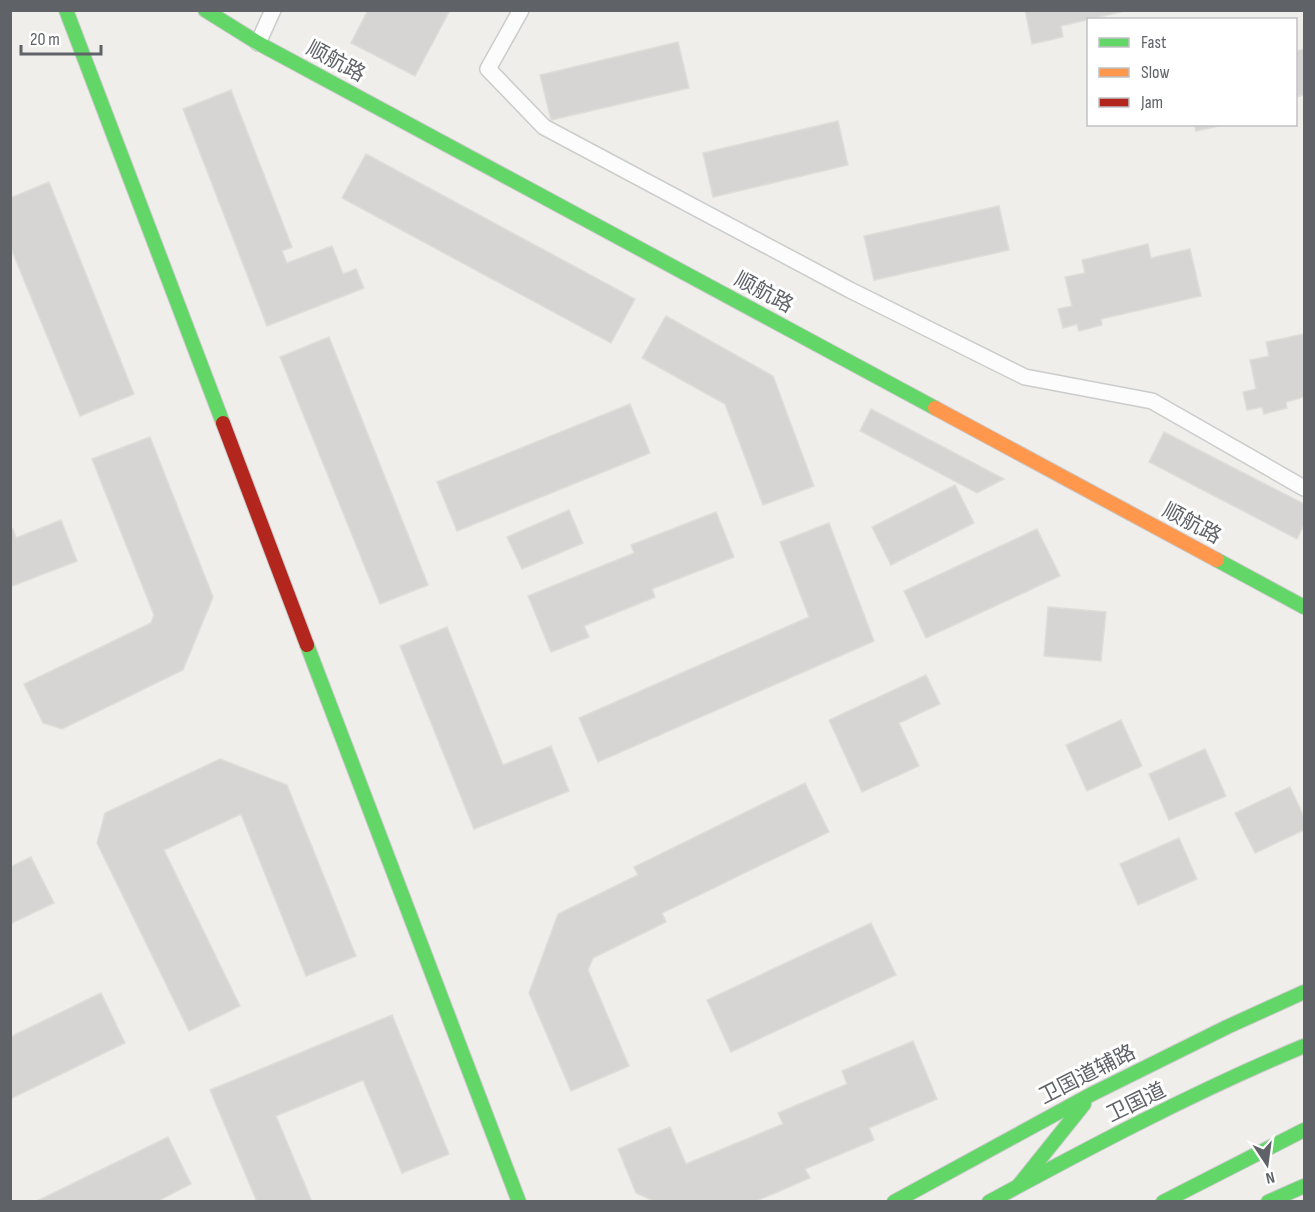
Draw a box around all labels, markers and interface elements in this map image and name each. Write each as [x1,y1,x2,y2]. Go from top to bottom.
scale bar [21,18,100,56]
legend [1087,18,1297,126]
text: 20 m [30,29,60,50]
text: Fast [1141,32,1167,53]
street label: 顺航路 [302,36,369,87]
text: Slow [1141,62,1170,83]
text: Jam [1140,92,1163,113]
street label: 顺航路 [730,267,797,318]
street label: 顺航路 [1158,498,1225,549]
street label: 卫国道辅路 [1035,1039,1139,1109]
street label: 卫国道 [1102,1077,1170,1127]
north arrow [1237,1134,1297,1194]
text: N [1264,1167,1276,1187]

